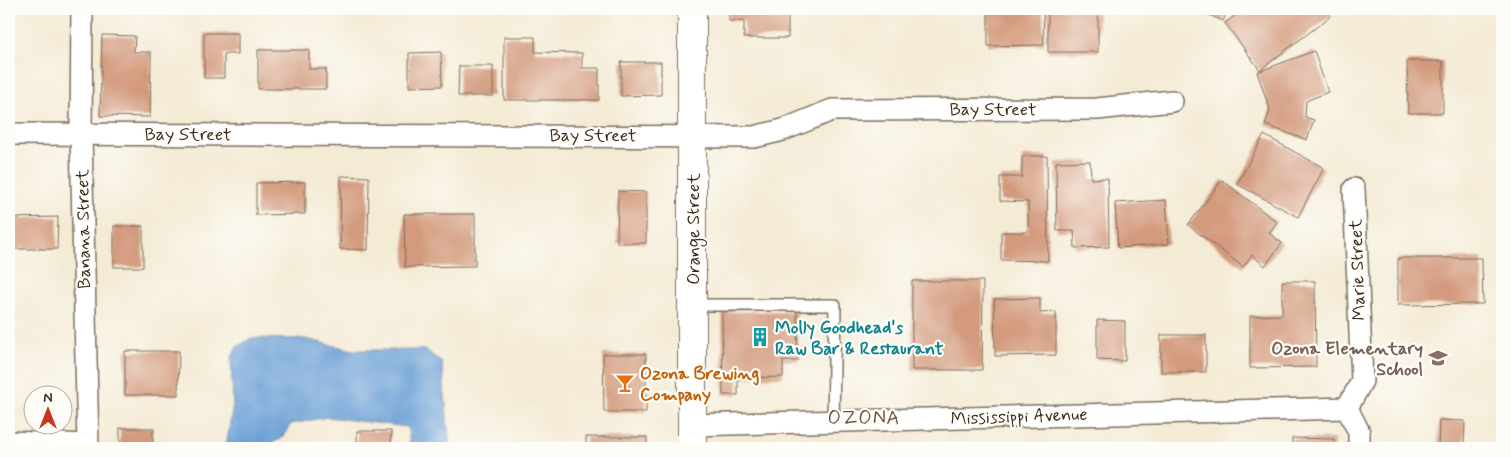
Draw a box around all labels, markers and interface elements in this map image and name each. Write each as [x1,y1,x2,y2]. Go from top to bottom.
street label: Bay Street [949,98,1037,122]
street label: Bay Street [144,123,232,147]
street label: Bay Street [549,124,637,148]
street label: Banana Street [71,169,97,289]
street label: Orange Street [682,173,707,285]
street label: Marie Street [1344,218,1372,321]
place label: Molly Goodhead's Raw Bar & Restaurant [775,316,944,361]
building icon: Molly Goodhead's Raw Bar & Restaurant [749,326,771,348]
place label: Ozona Elementary School [1271,337,1423,382]
school or university icon: Ozona Elementary School [1427,347,1449,369]
place label: Ozona Brewing Company [640,362,759,407]
bar icon: Ozona Brewing Company [614,372,636,394]
north arrow [22,384,72,434]
text: N [43,389,53,407]
street label: Mississippi Avenue [950,403,1088,431]
district label: OZONA [828,405,900,432]

